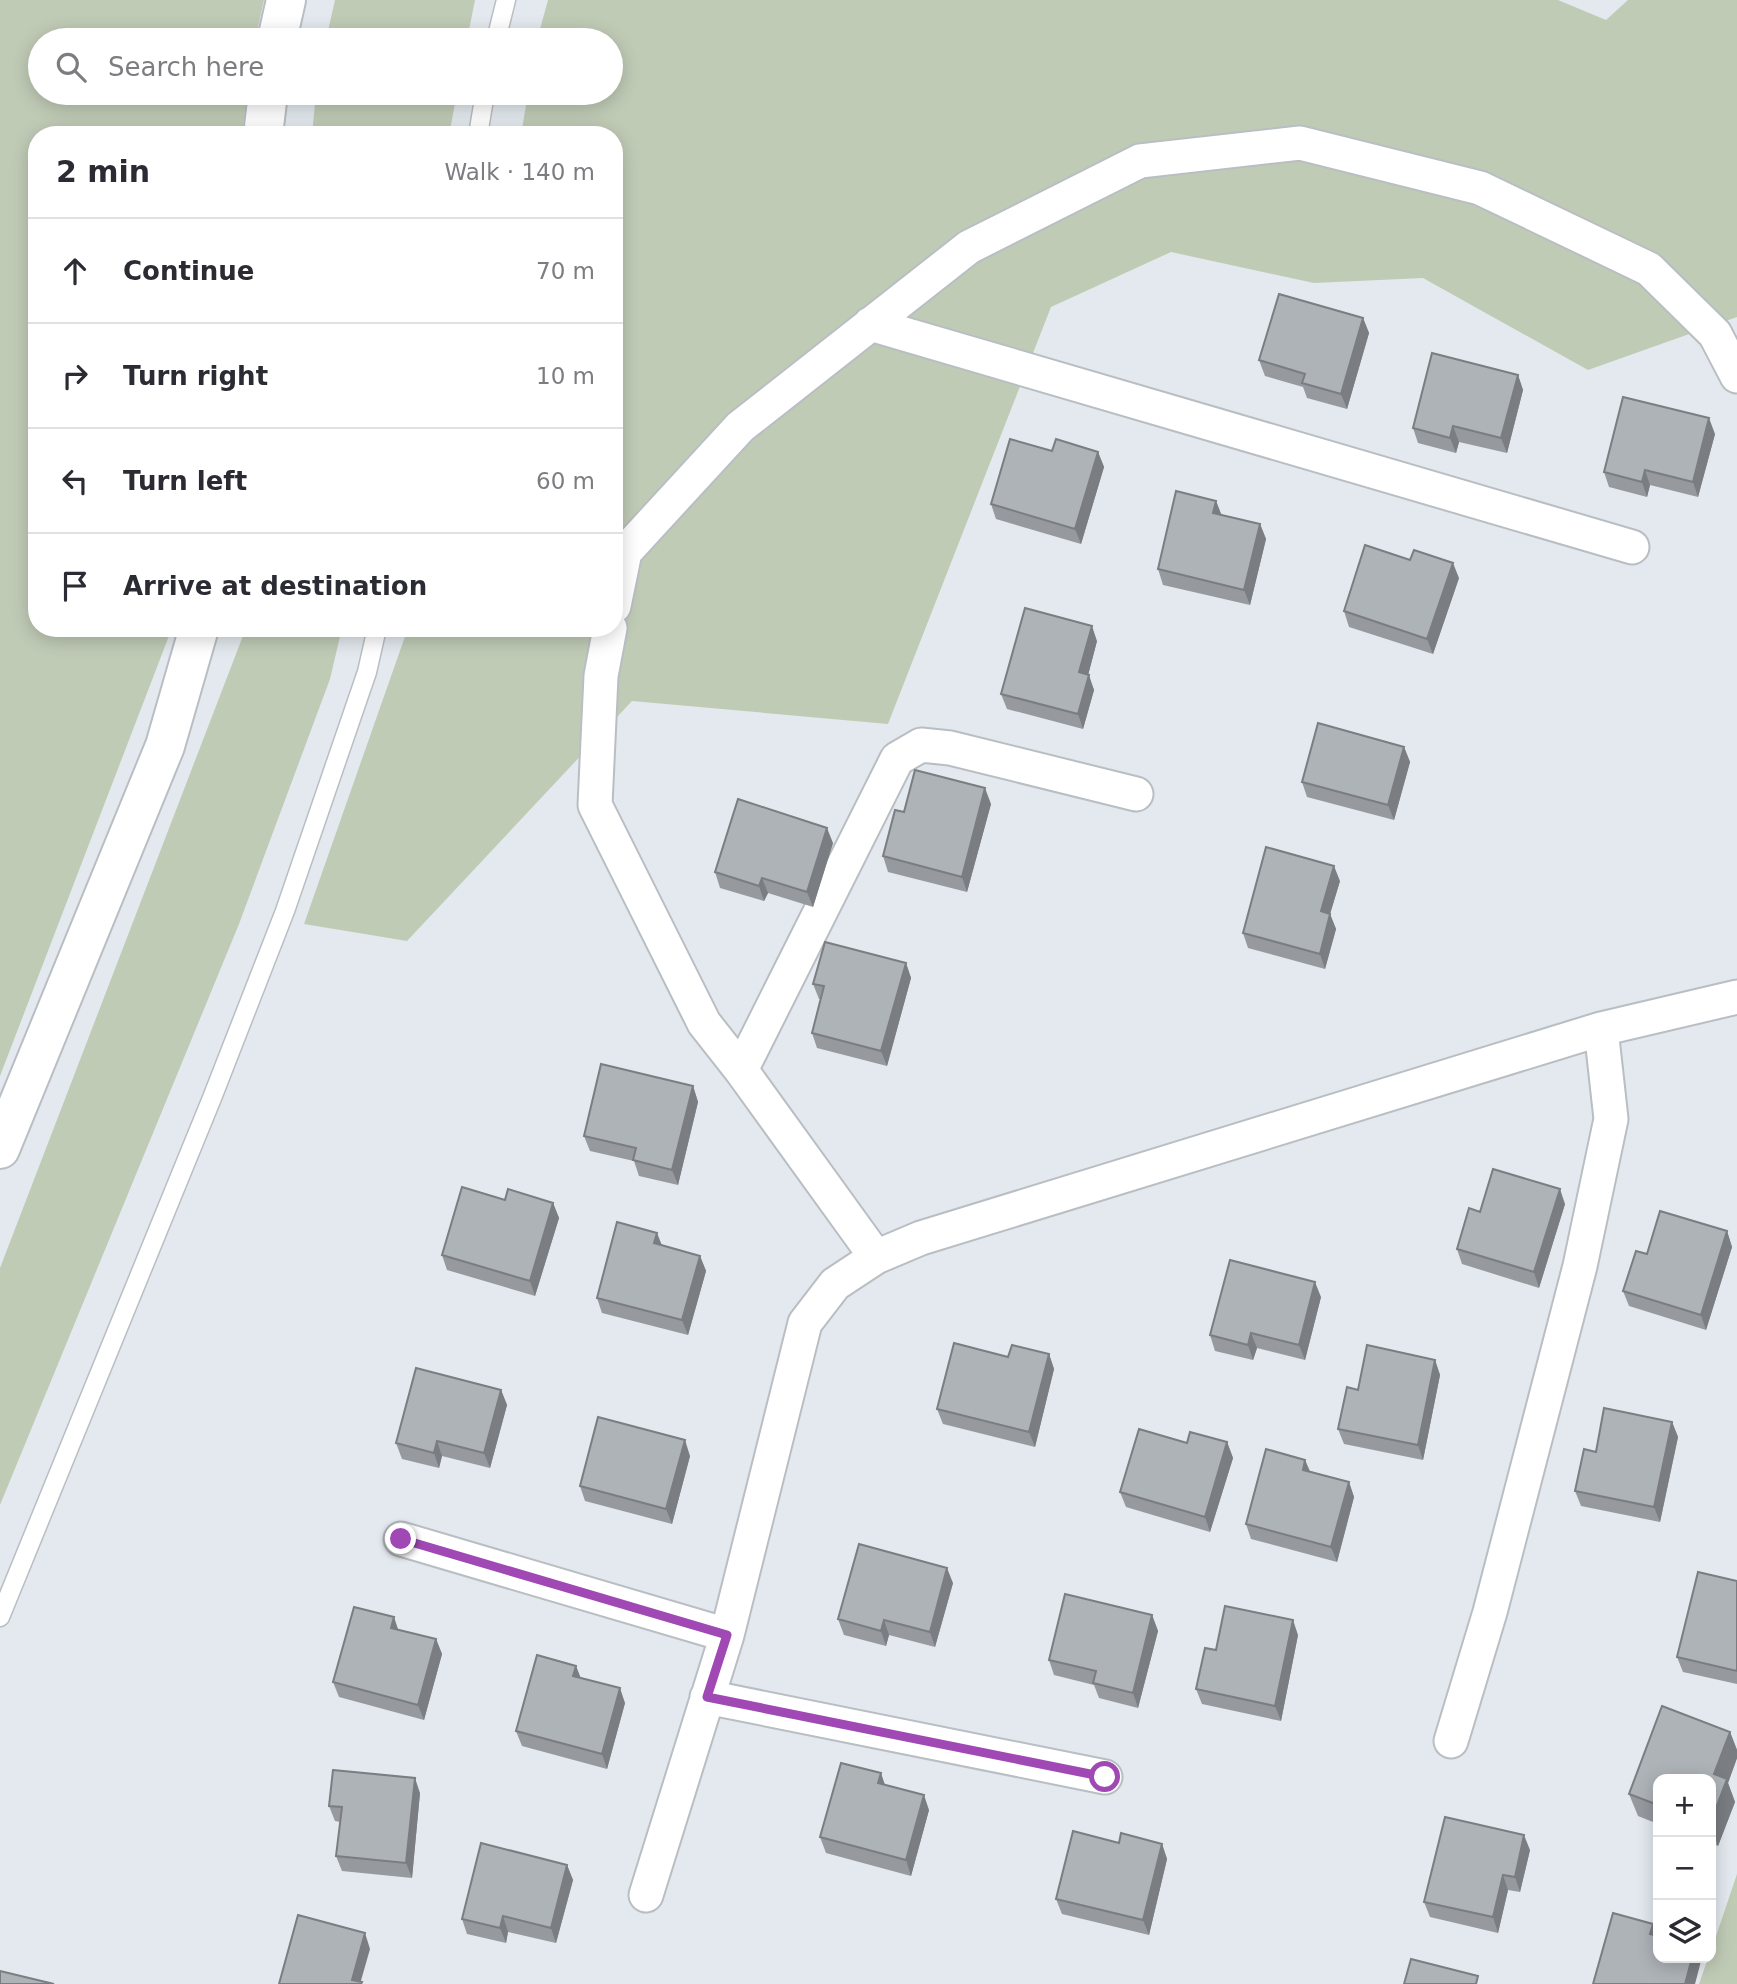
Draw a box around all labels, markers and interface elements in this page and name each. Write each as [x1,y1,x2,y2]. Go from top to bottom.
search box [28,28,623,105]
icon: search [52,48,90,86]
text: Search here [108,52,264,82]
text: 2 min [56,154,150,189]
text: Walk · 140 m [444,159,595,185]
icon: ahead [56,252,94,290]
text: Continue [123,256,254,286]
text: 70 m [536,258,595,284]
icon: right [56,357,94,395]
text: Turn right [123,361,268,391]
text: 10 m [536,363,595,389]
icon: left [56,462,94,500]
text: Turn left [123,466,247,496]
text: 60 m [536,468,595,494]
icon: arrive [56,567,94,605]
text: Arrive at destination [123,571,427,601]
route end [385,1523,416,1554]
route start [1089,1761,1120,1792]
map controls [1653,1774,1716,1963]
button: + [1653,1774,1716,1837]
button: − [1653,1837,1716,1900]
button: layers [1653,1900,1716,1963]

